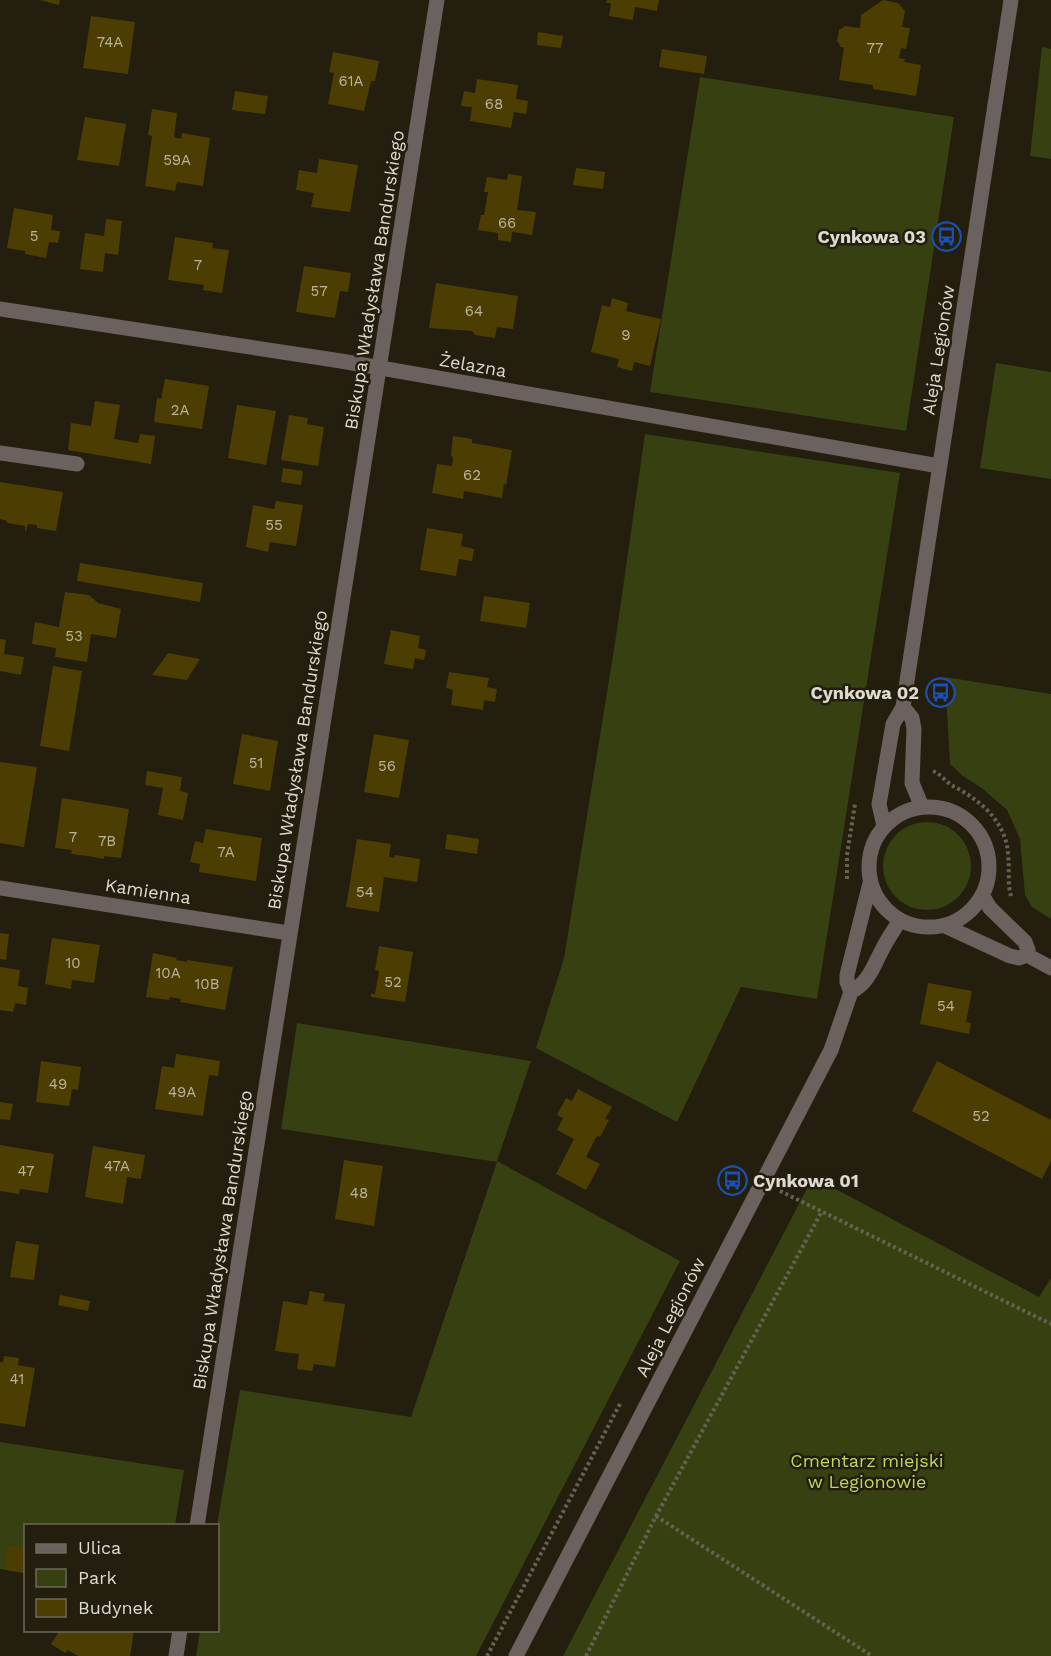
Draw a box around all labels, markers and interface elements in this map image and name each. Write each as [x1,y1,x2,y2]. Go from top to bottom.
house number: 74A [97,33,123,51]
house number: 77 [867,39,883,57]
house number: 61A [339,72,364,90]
house number: 68 [485,95,503,113]
street label: Biskupa Władysława Bandurskiego [340,129,408,431]
house number: 59A [163,151,191,169]
house number: 66 [498,214,516,232]
bus stop icon: Cynkowa 03 [931,220,963,252]
place label: Cynkowa 03 [818,226,926,247]
house number: 5 [30,227,38,245]
house number: 7 [194,256,202,274]
house number: 57 [310,282,328,300]
street label: Aleja Legionów [917,284,959,416]
house number: 64 [465,302,483,320]
house number: 9 [621,326,631,344]
street label: Żelazna [438,349,508,381]
house number: 2A [171,401,189,419]
house number: 62 [463,466,481,484]
house number: 55 [265,516,283,534]
street label: Biskupa Władysława Bandurskiego [263,609,331,911]
house number: 53 [65,627,83,645]
bus stop icon: Cynkowa 02 [924,676,956,708]
place label: Cynkowa 02 [810,682,919,703]
house number: 51 [249,754,263,772]
house number: 56 [378,757,396,775]
house number: 7 [69,828,77,846]
house number: 7B [98,832,116,850]
house number: 7A [217,843,235,861]
street label: Kamienna [104,874,192,908]
house number: 54 [356,883,374,901]
house number: 10 [65,954,81,972]
house number: 10A [155,964,181,982]
house number: 52 [384,973,402,991]
house number: 10B [195,975,219,993]
house number: 54 [937,997,955,1015]
house number: 49 [49,1075,67,1093]
house number: 49A [168,1083,196,1101]
street label: Biskupa Władysława Bandurskiego [188,1089,256,1391]
house number: 52 [972,1107,990,1125]
house number: 47A [104,1157,130,1175]
house number: 47 [18,1162,34,1180]
bus stop icon: Cynkowa 01 [716,1164,748,1196]
place label: Cynkowa 01 [753,1170,859,1191]
house number: 48 [350,1184,368,1202]
street label: Aleja Legionów [631,1254,709,1380]
house number: 41 [10,1370,24,1388]
park label: Cmentarz miejski w Legionowie [790,1450,944,1492]
legend [24,1524,219,1632]
text: Ulica [78,1537,121,1558]
text: Park [78,1567,117,1588]
text: Budynek [78,1597,153,1618]

